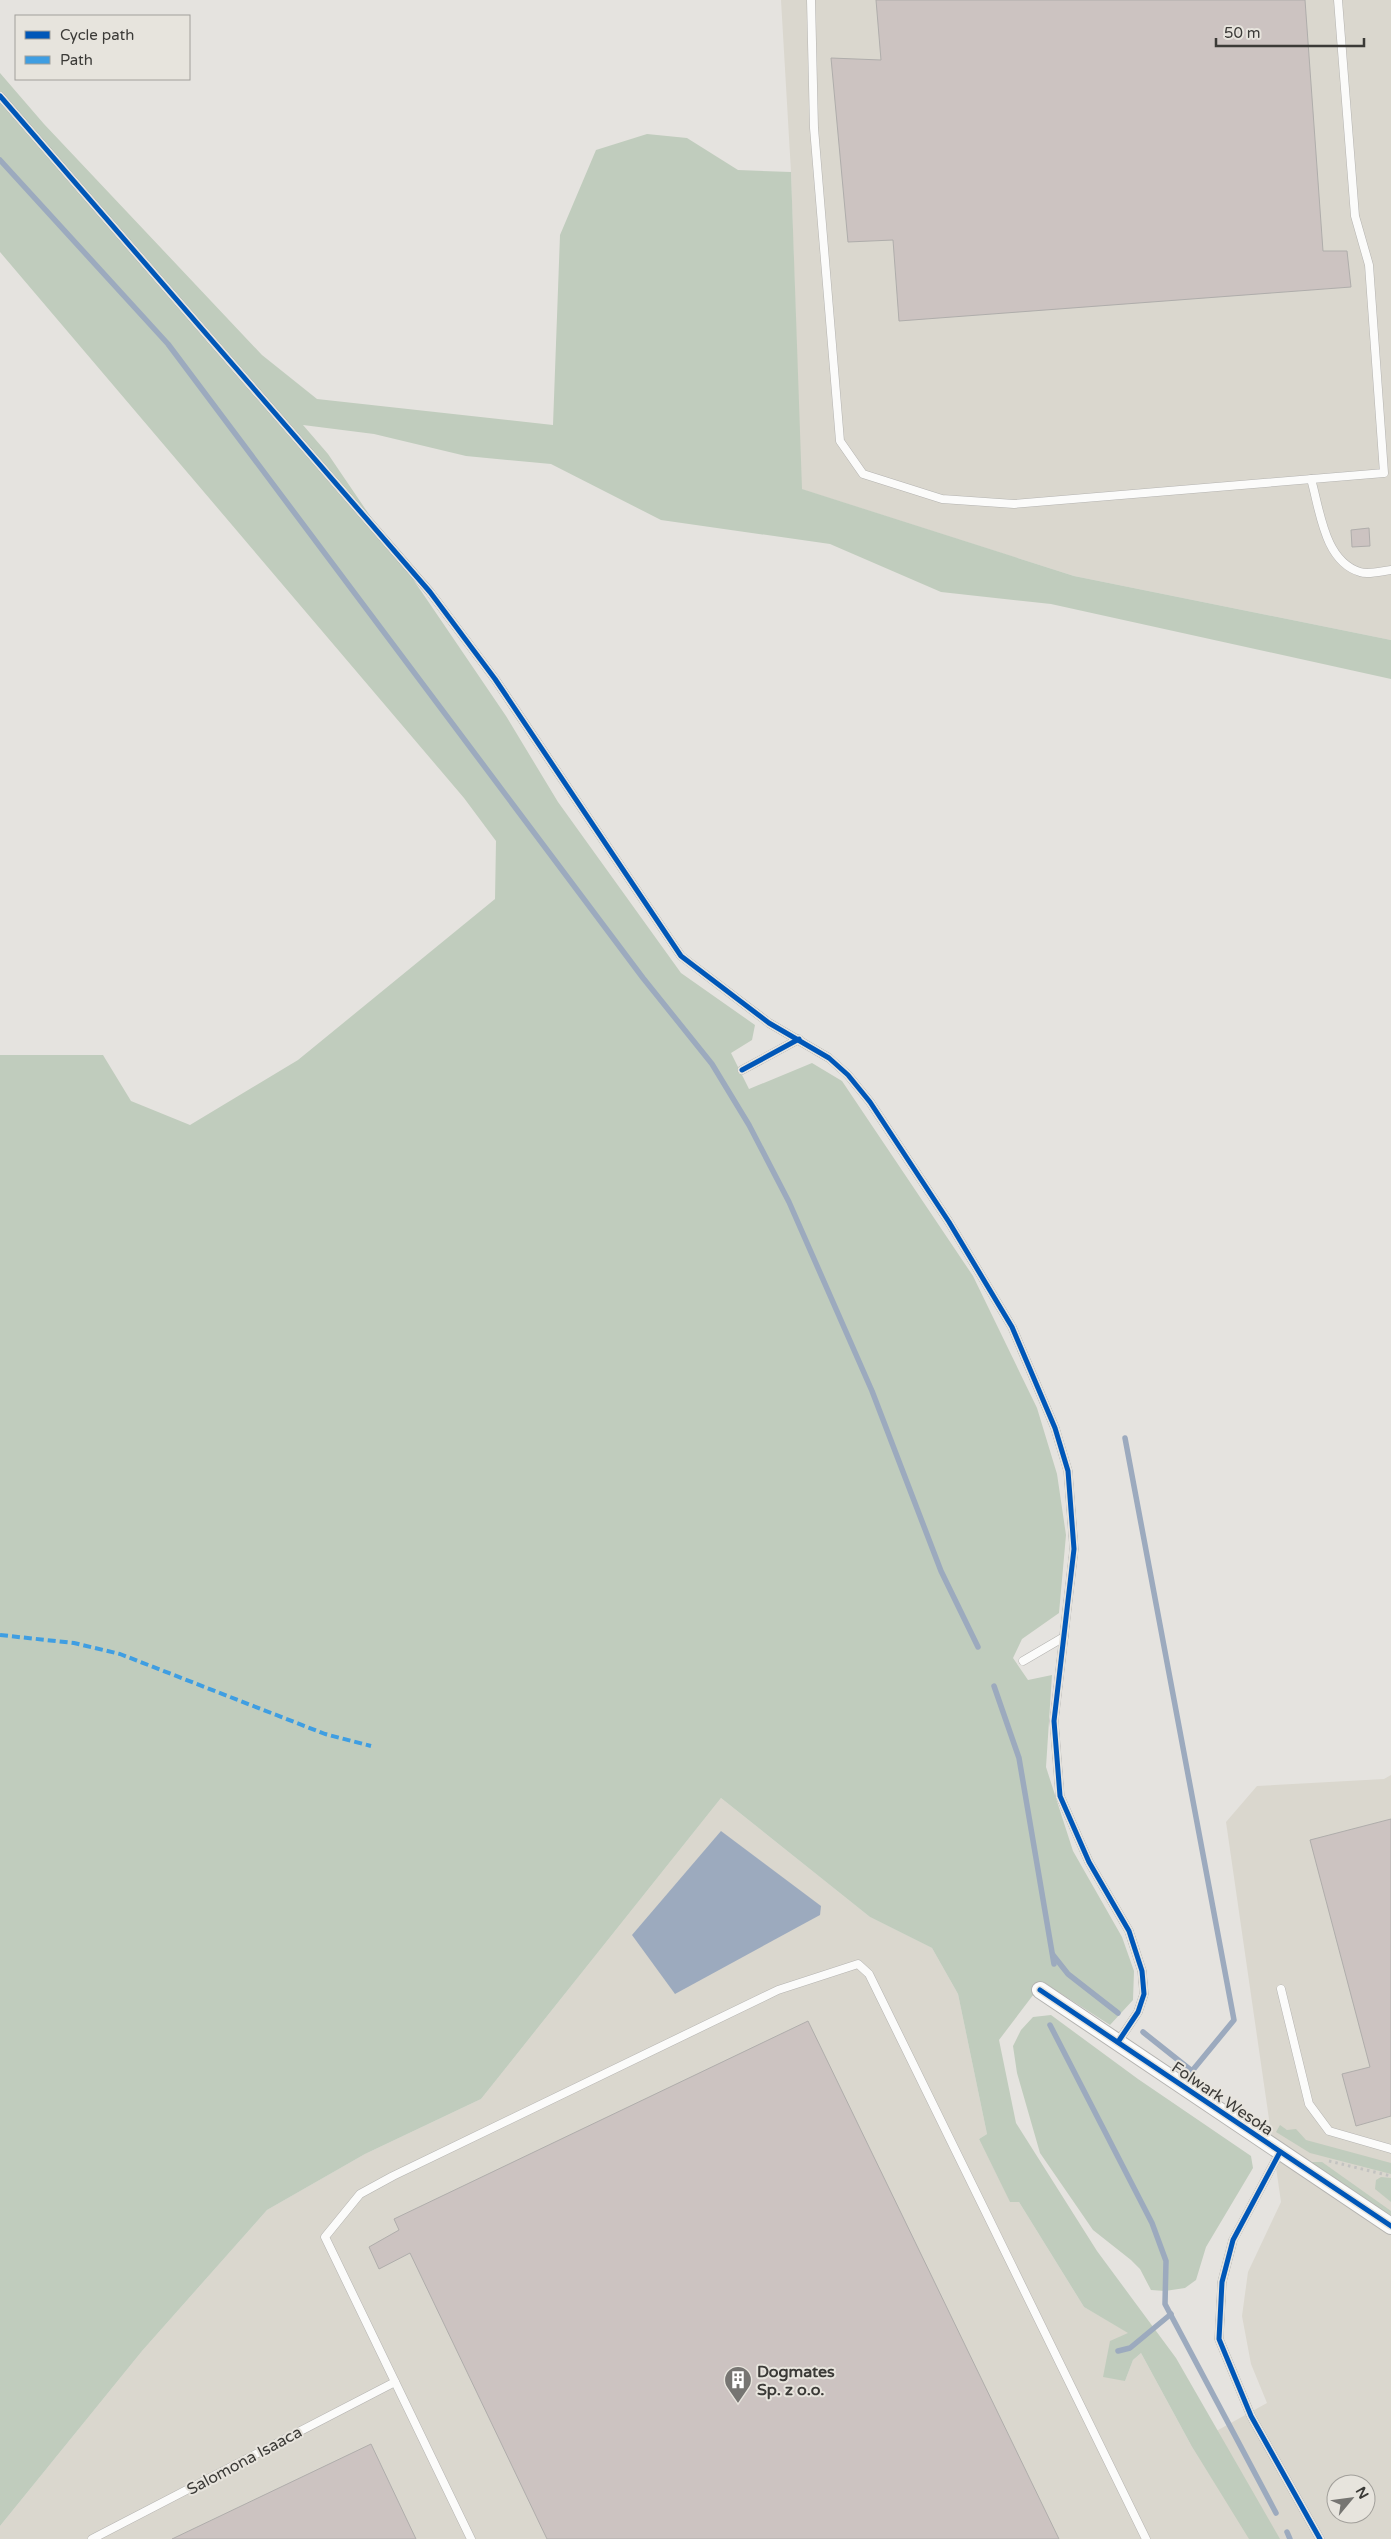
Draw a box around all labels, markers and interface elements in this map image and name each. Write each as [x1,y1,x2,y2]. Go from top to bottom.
legend [15,15,190,80]
scale bar [1216,15,1364,47]
text: 50 m [1224,24,1261,42]
text: Cycle path [60,26,134,44]
text: Path [60,51,93,69]
street label: Folwark Wesoła [1168,2057,1277,2140]
place label: Dogmates Sp. z o.o. [757,2362,835,2400]
building icon: Dogmates Sp. z o.o. [723,2365,753,2404]
street label: Salomona Isaaca [184,2422,305,2500]
north arrow [1326,2474,1376,2524]
text: N [1352,2484,1372,2502]

